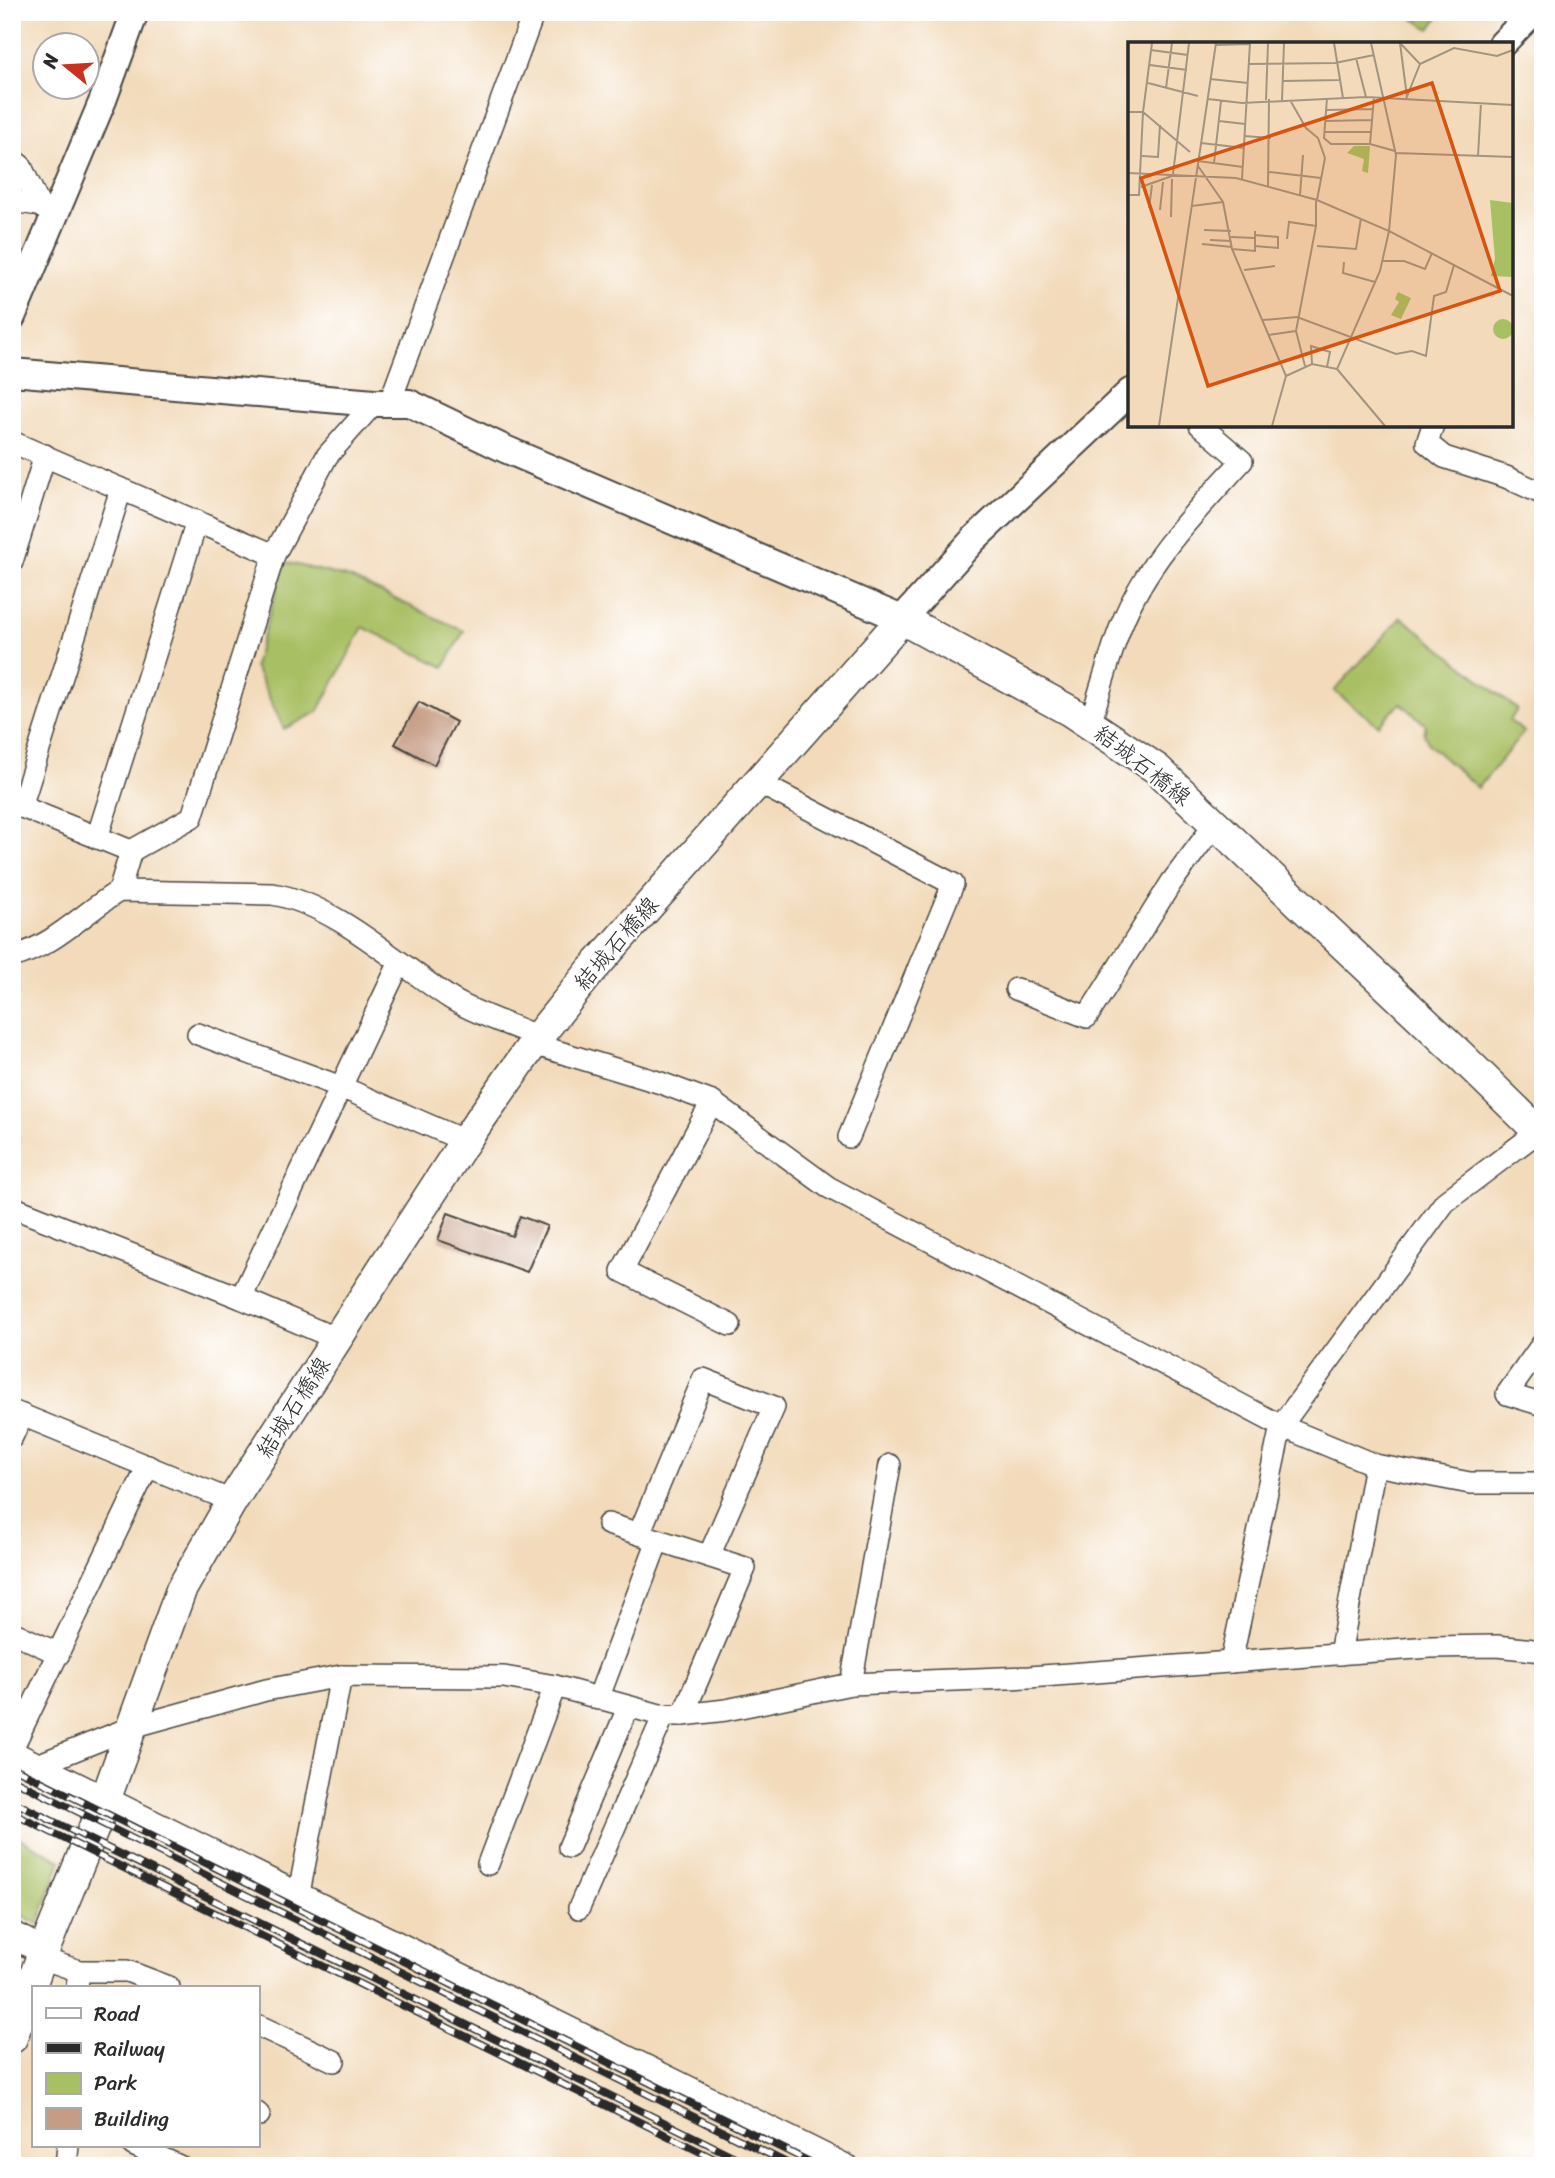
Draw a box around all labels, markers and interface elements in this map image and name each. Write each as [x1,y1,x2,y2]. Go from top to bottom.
north arrow [32,32,102,102]
inset map [1128,42,1513,427]
text: N [32,49,68,73]
street label: 結城石橋線 [1085,714,1201,817]
street label: 結城石橋線 [563,886,670,1000]
street label: 結城石橋線 [245,1348,342,1467]
legend [32,1986,259,2146]
text: Road [94,1995,141,2033]
text: Railway [94,2030,165,2068]
text: Park [94,2064,137,2102]
text: Building [94,2100,170,2138]

